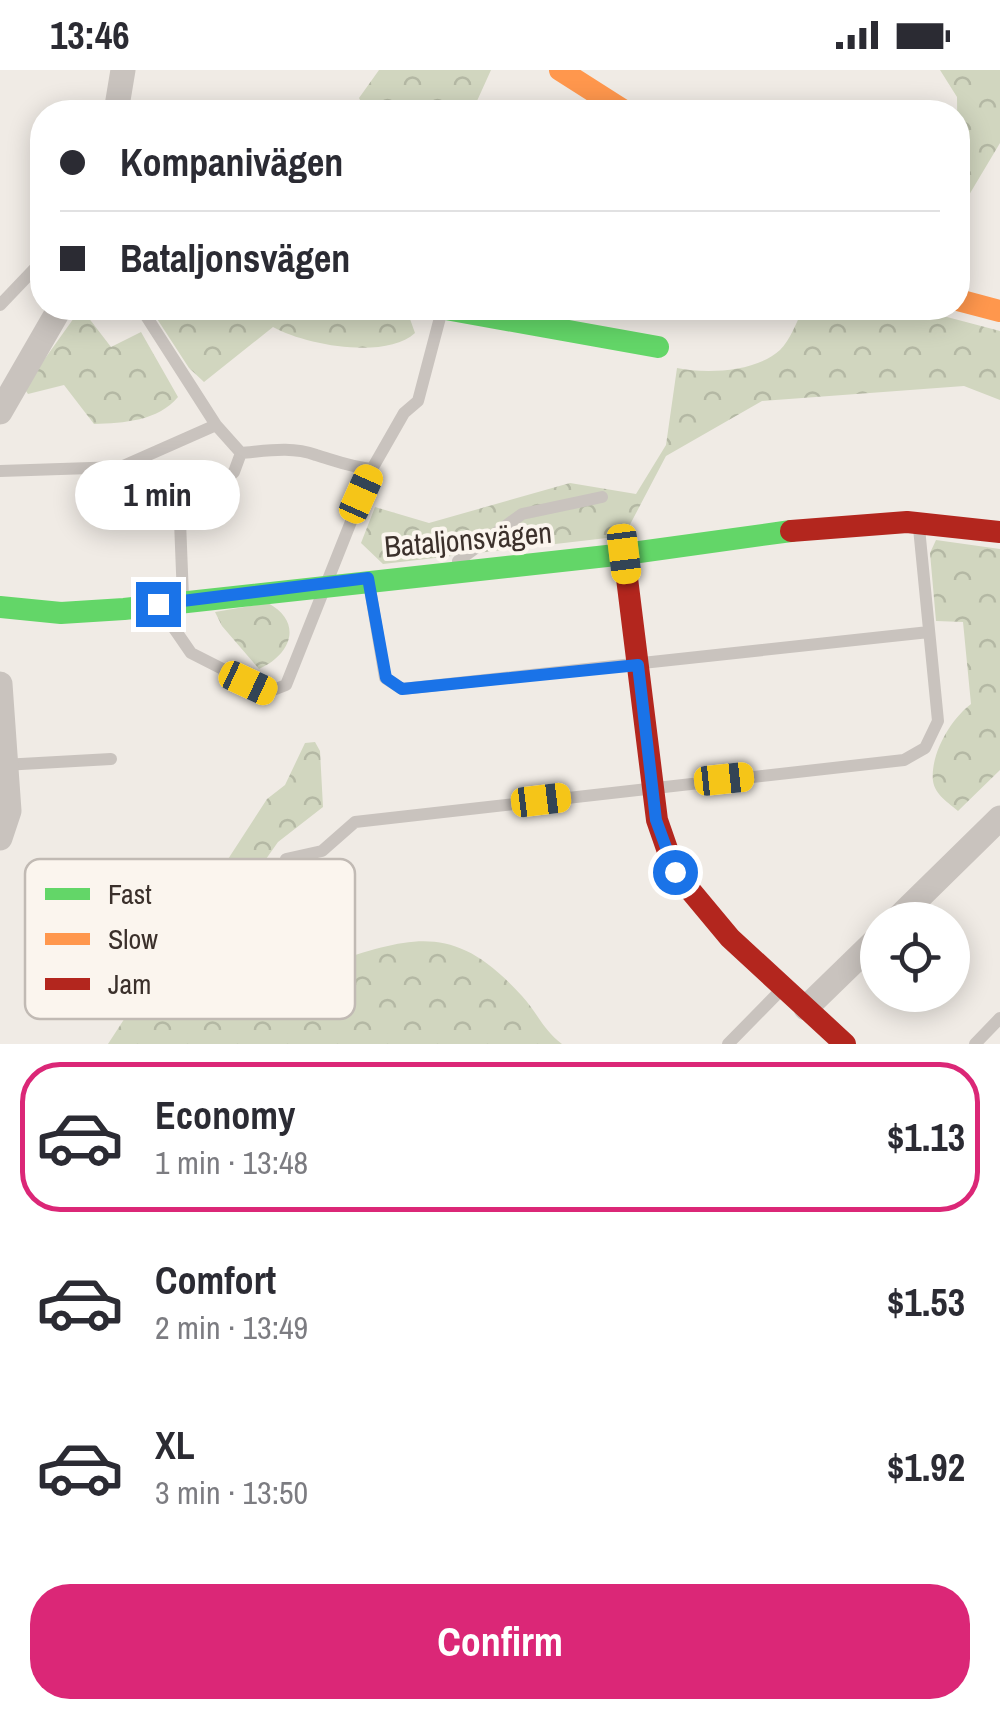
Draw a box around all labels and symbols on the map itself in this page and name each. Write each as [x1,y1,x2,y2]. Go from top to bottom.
callout: 1 min [76,459,240,529]
car [335,460,387,528]
street label: Bataljonsvägen [382,512,554,566]
car [605,522,643,586]
route end [136,582,181,627]
car [214,657,282,709]
car [693,761,755,797]
car [509,781,573,819]
route start [653,850,698,895]
legend [25,859,355,1019]
text: Fast [108,875,152,913]
text: Slow [108,920,158,958]
text: Jam [108,965,151,1003]

